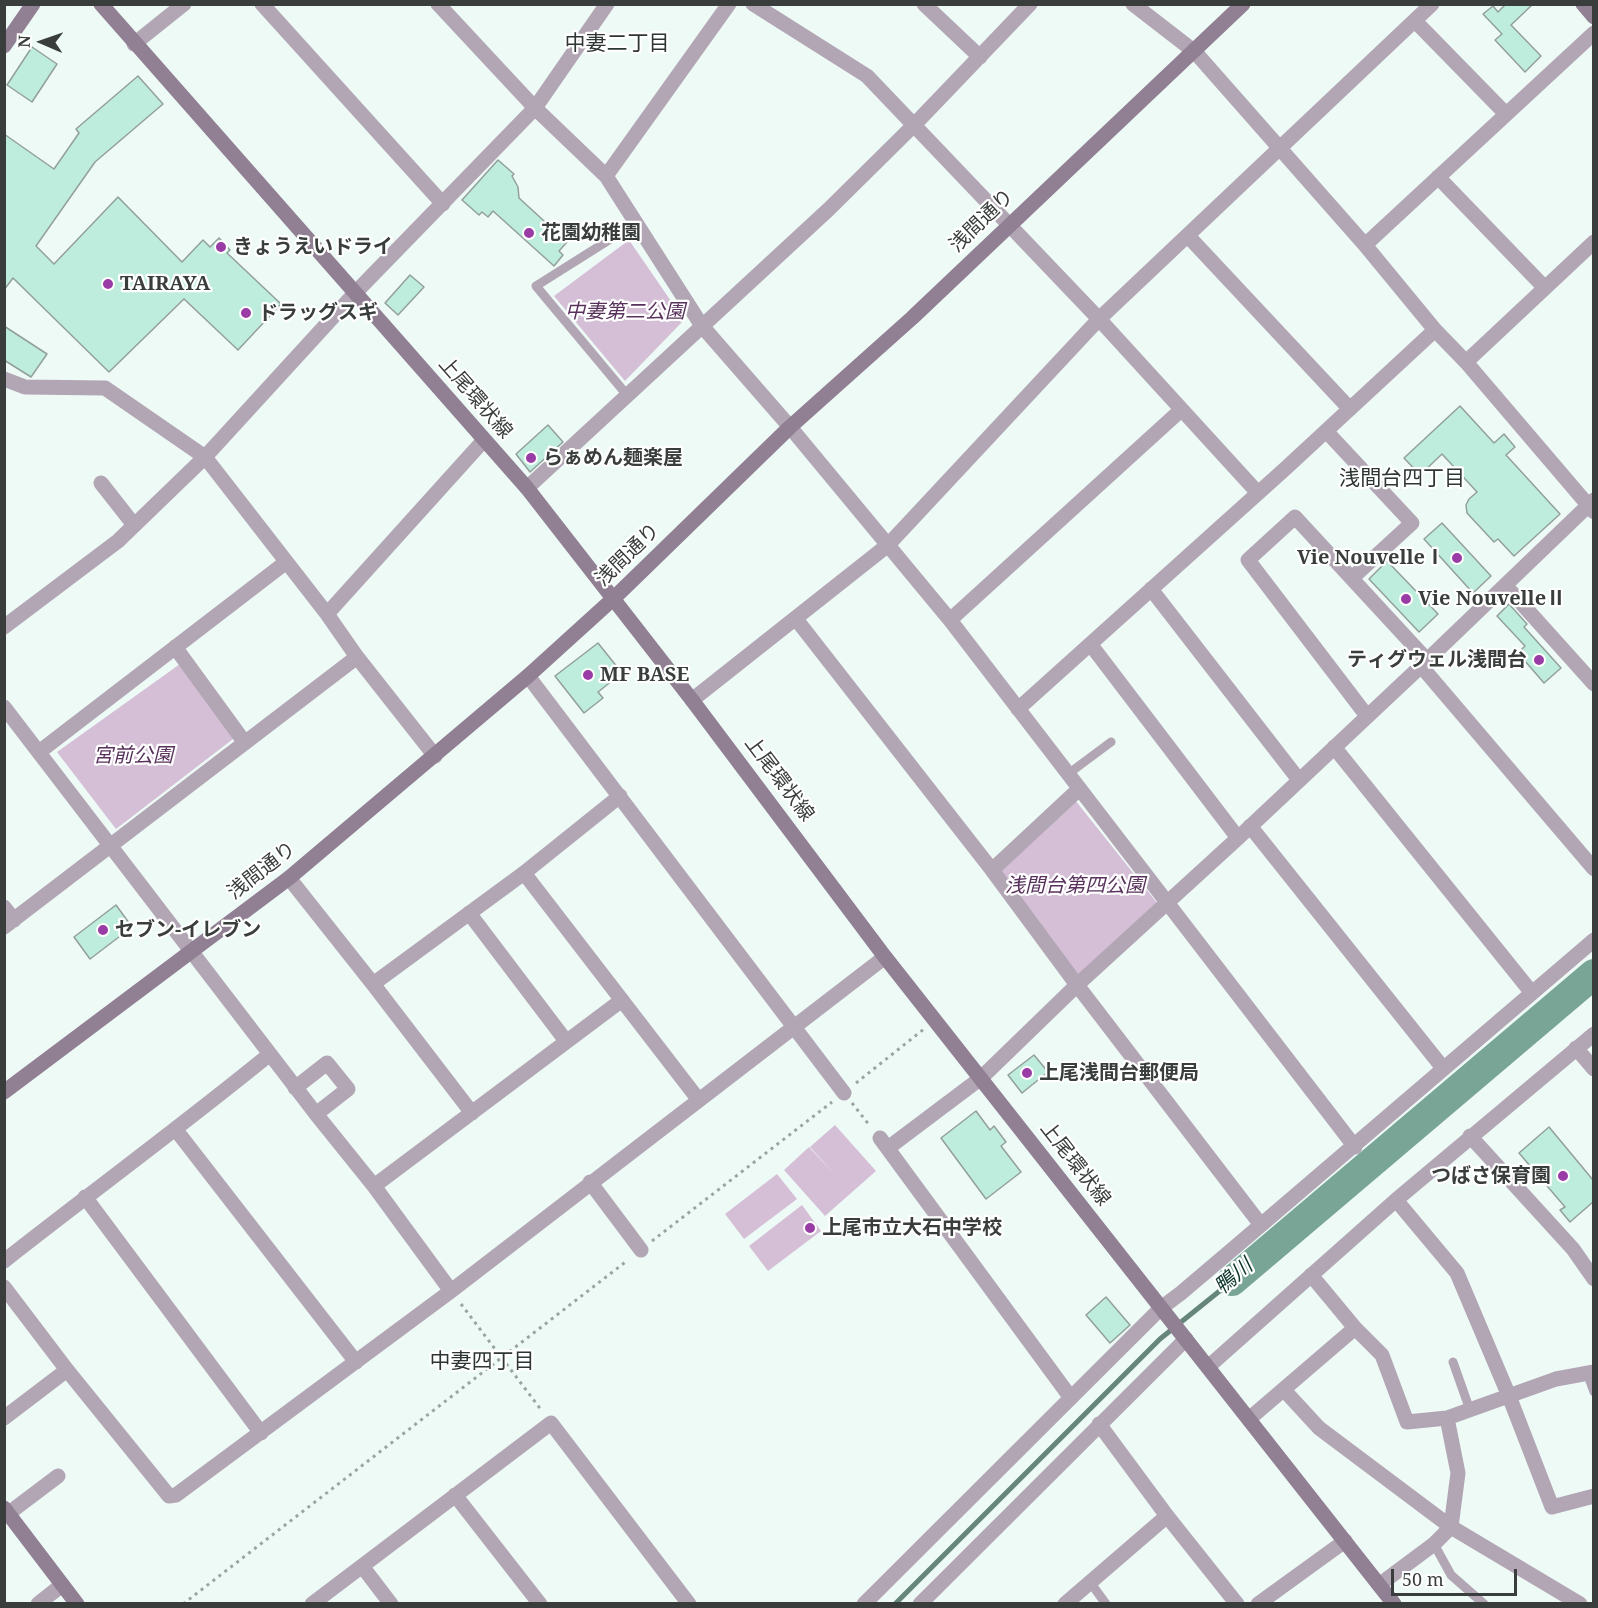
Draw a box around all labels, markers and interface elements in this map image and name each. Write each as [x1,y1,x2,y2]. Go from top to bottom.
north arrow [12,12,72,72]
district label: 中妻二丁目 [565,31,669,57]
text: N [13,35,35,48]
street label: 浅間通り [945,185,1019,257]
place label: 花園幼稚園 [541,221,641,245]
marker: 花園幼稚園 [522,226,536,240]
place label: きょうえいドライ [233,235,393,259]
marker: きょうえいドライ [214,240,228,254]
place label: TAIRAYA [120,272,210,296]
marker: TAIRAYA [101,277,115,291]
park label: 中妻第二公園 [565,300,685,324]
place label: ドラッグスギ [258,301,378,325]
marker: ドラッグスギ [239,306,253,320]
street label: 上尾環状線 [433,352,517,444]
place label: らぁめん麺楽屋 [543,446,683,470]
marker: らぁめん麺楽屋 [524,451,538,465]
district label: 浅間台四丁目 [1339,466,1465,492]
street label: 浅間通り [591,519,665,591]
place label: Vie NouvelleⅠ [1297,546,1445,570]
marker: Vie NouvelleⅠ [1450,551,1464,565]
place label: Vie NouvelleⅡ [1418,587,1566,611]
marker: Vie NouvelleⅡ [1399,592,1413,606]
place label: ティグウェル浅間台 [1347,648,1527,672]
marker: ティグウェル浅間台 [1532,653,1546,667]
place label: MF BASE [600,663,689,687]
marker: MF BASE [581,668,595,682]
street label: 上尾環状線 [739,732,819,826]
park label: 宮前公園 [93,744,173,768]
street label: 浅間通り [223,837,301,905]
park label: 浅間台第四公園 [1005,874,1145,898]
place label: セブン-イレブン [115,918,261,942]
marker: セブン-イレブン [96,923,110,937]
place label: 上尾浅間台郵便局 [1039,1061,1199,1085]
marker: 上尾浅間台郵便局 [1020,1066,1034,1080]
street label: 上尾環状線 [1035,1117,1115,1211]
place label: つばさ保育園 [1431,1164,1551,1188]
marker: つばさ保育園 [1556,1169,1570,1183]
place label: 上尾市立大石中学校 [822,1216,1002,1240]
marker: 上尾市立大石中学校 [803,1221,817,1235]
water label: 鴨川 [1210,1254,1258,1300]
district label: 中妻四丁目 [430,1349,534,1375]
scale bar [1394,1557,1520,1595]
text: 50 m [1402,1567,1444,1591]

